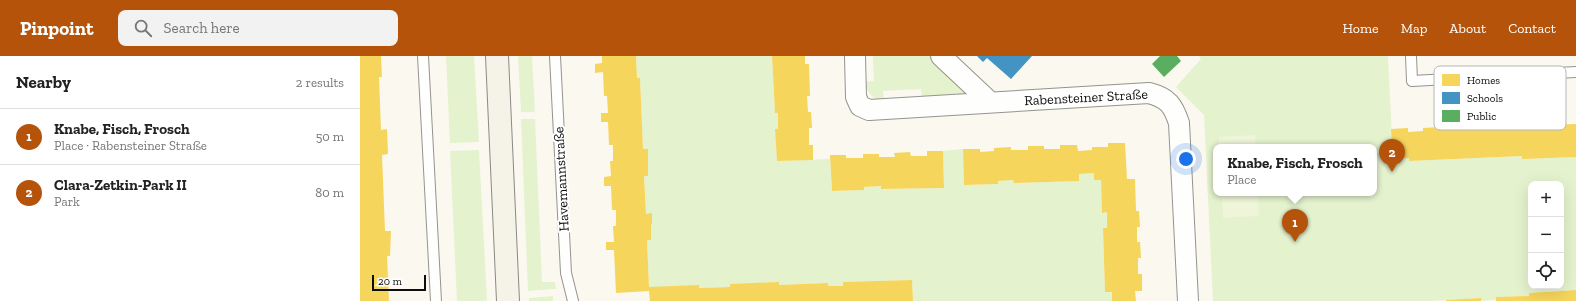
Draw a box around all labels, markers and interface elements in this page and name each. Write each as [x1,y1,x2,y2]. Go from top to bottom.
search box [118,10,398,46]
text: Pinpoint [20,17,94,40]
icon: search [132,17,154,39]
text: Search here [164,19,240,37]
text: Home [1343,20,1379,37]
text: Map [1401,20,1427,37]
text: About [1449,20,1486,37]
text: Contact [1508,20,1556,37]
legend [1434,66,1566,130]
text: Nearby [16,72,71,92]
text: Homes [1467,74,1500,87]
text: 2 results [296,75,344,90]
street label: Rabensteiner Straße [1024,86,1149,109]
text: Schools [1467,92,1503,105]
text: Public [1467,110,1496,123]
text: Knabe, Fisch, Frosch [54,120,190,138]
street label: Havemannstraße [550,126,573,232]
text: 1 [26,129,32,144]
text: 50 m [316,129,344,144]
text: Place · Rabensteiner Straße [54,138,207,153]
pin: 2 [1379,139,1405,172]
popup [1213,144,1377,196]
your location [1176,149,1196,169]
text: Knabe, Fisch, Frosch [1227,154,1363,172]
text: Place [1227,172,1256,187]
text: Clara-Zetkin-Park II [54,176,187,194]
map controls [1528,181,1564,289]
button: + [1528,181,1564,217]
text: 2 [26,185,32,200]
text: 80 m [315,185,344,200]
text: Park [54,194,80,209]
pin: 1 [1282,209,1308,242]
button: − [1528,217,1564,253]
button: locate [1528,253,1564,289]
scale bar [372,273,426,292]
text: 20 m [378,275,402,288]

